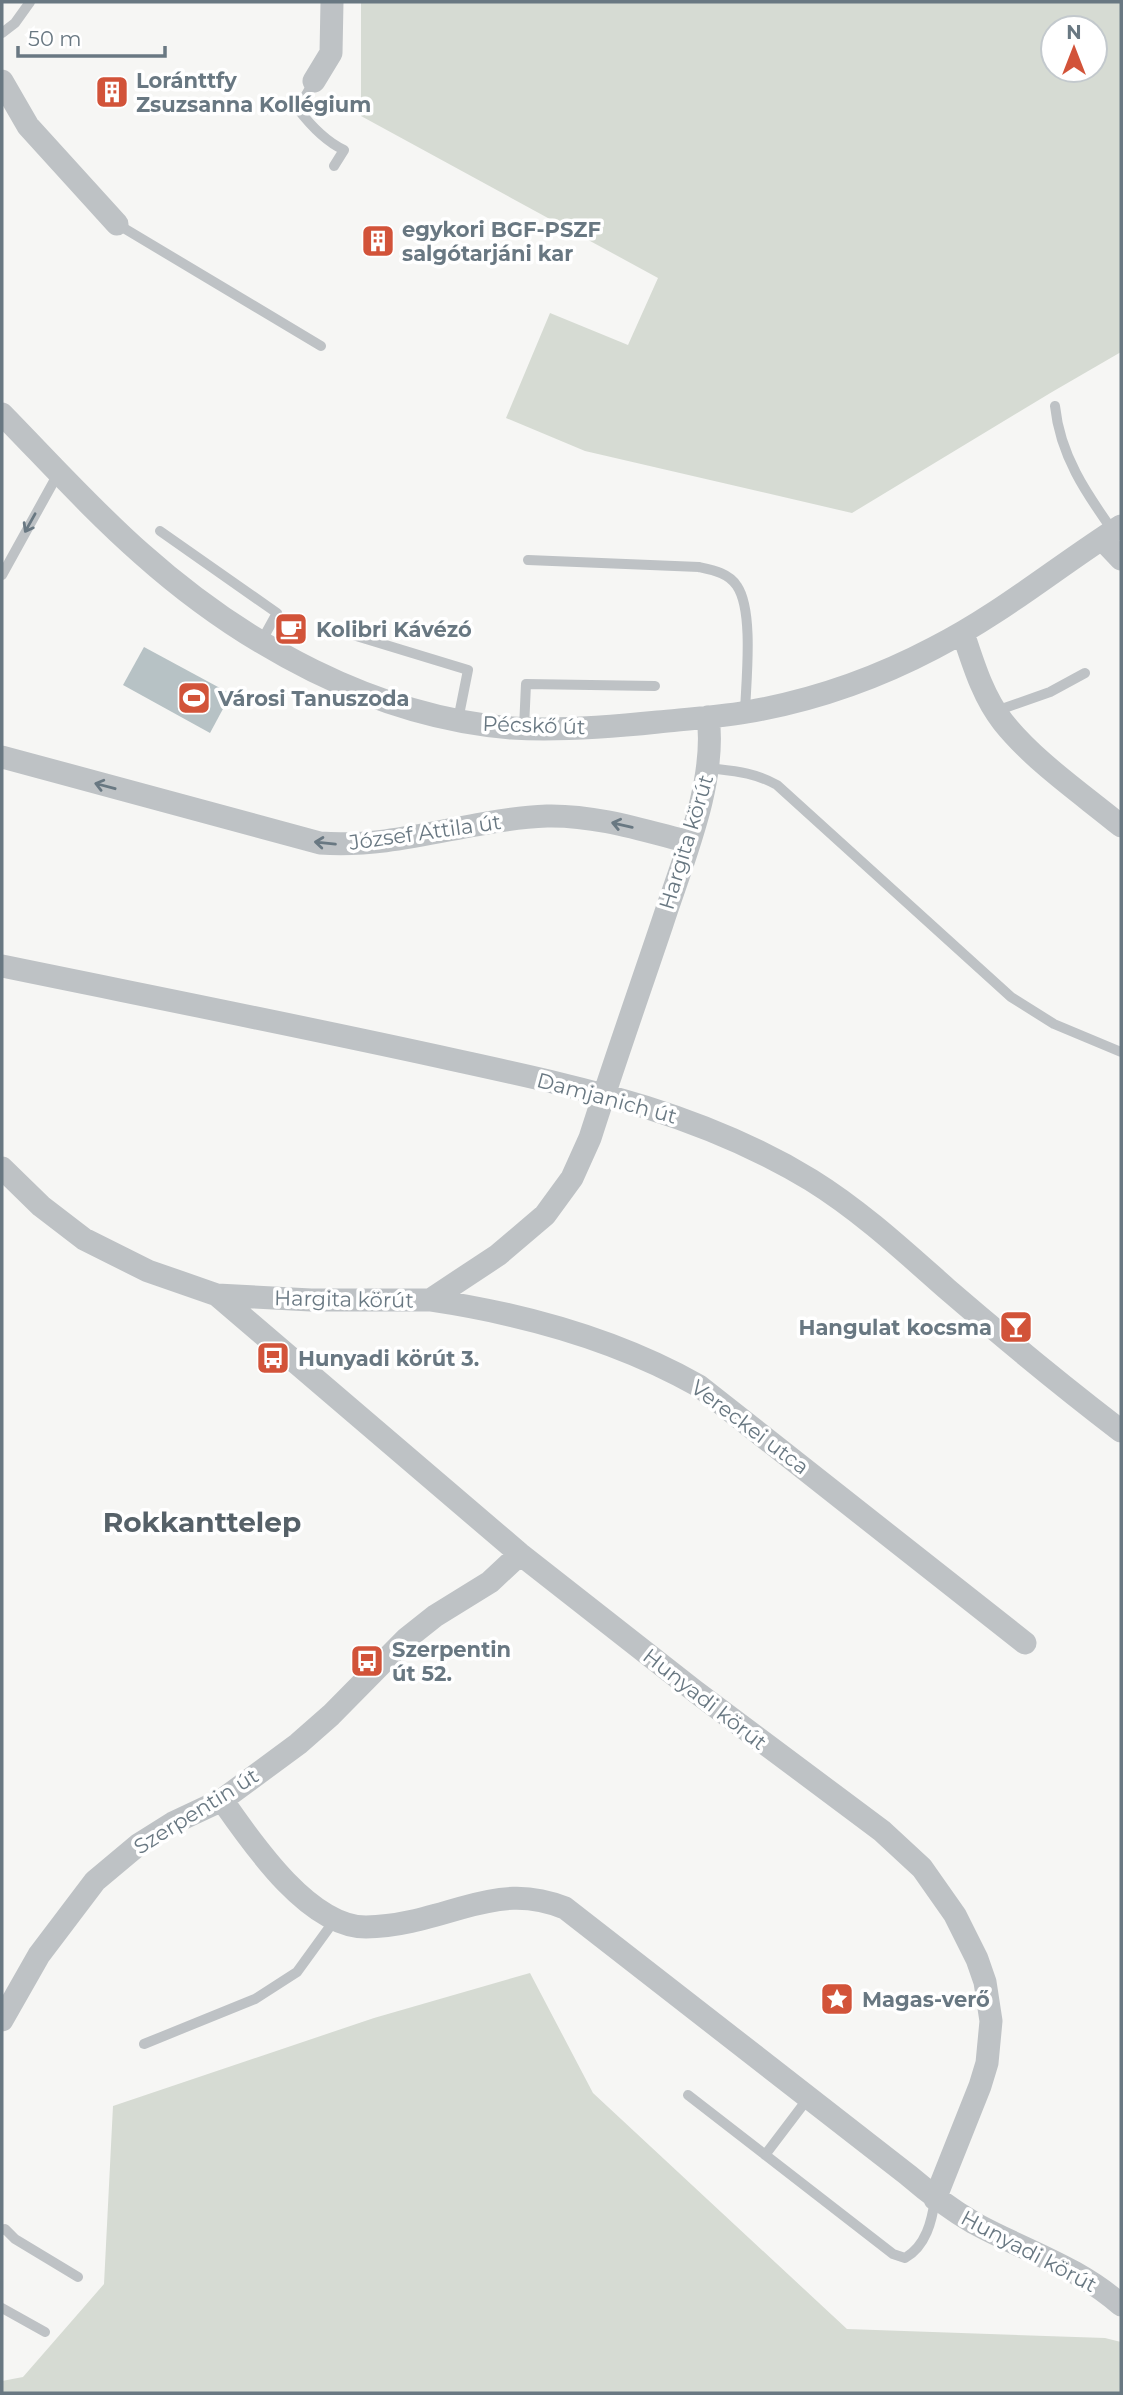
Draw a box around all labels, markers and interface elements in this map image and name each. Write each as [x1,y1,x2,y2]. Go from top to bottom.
scale bar [18,14,164,58]
north arrow [1039,14,1109,84]
text: N [1066,21,1082,44]
text: 50 m [28,26,82,51]
place label: Loránttfy Zsuzsanna Kollégium [136,68,371,117]
building icon: Loránttfy Zsuzsanna Kollégium [93,73,131,111]
place label: egykori BGF-PSZF salgótarjáni kar [402,217,601,266]
building icon: egykori BGF-PSZF salgótarjáni kar [359,222,397,260]
one-way arrow [23,512,36,533]
cafe icon: Kolibri Kávézó [272,610,310,648]
place label: Kolibri Kávézó [316,617,472,642]
sports icon: Városi Tanuszoda [175,679,213,717]
place label: Városi Tanuszoda [217,686,409,711]
street label: Pécskő út [482,711,586,739]
street label: Hargita körút [654,771,718,913]
one-way arrow [94,779,116,792]
street label: József Attila út [346,809,503,855]
one-way arrow [611,818,634,831]
one-way arrow [314,836,336,849]
street label: Damjanich út [534,1067,680,1129]
street label: Hargita körút [274,1285,414,1313]
bar icon: Hangulat kocsma [997,1308,1035,1346]
place label: Hangulat kocsma [798,1315,992,1340]
bus stop icon: Hunyadi körút 3. [254,1339,292,1377]
place label: Hunyadi körút 3. [298,1346,479,1371]
street label: Vereckei utca [686,1375,814,1479]
district label: Rokkanttelep [103,1505,301,1539]
place label: Szerpentin út 52. [392,1637,511,1686]
bus stop icon: Szerpentin út 52. [348,1642,386,1680]
street label: Hunyadi körút [638,1643,772,1755]
street label: Szerpentin út [129,1763,263,1859]
place icon: Magas-verő [818,1980,856,2018]
place label: Magas-verő [862,1987,990,2012]
street label: Hunyadi körút [957,2205,1101,2297]

